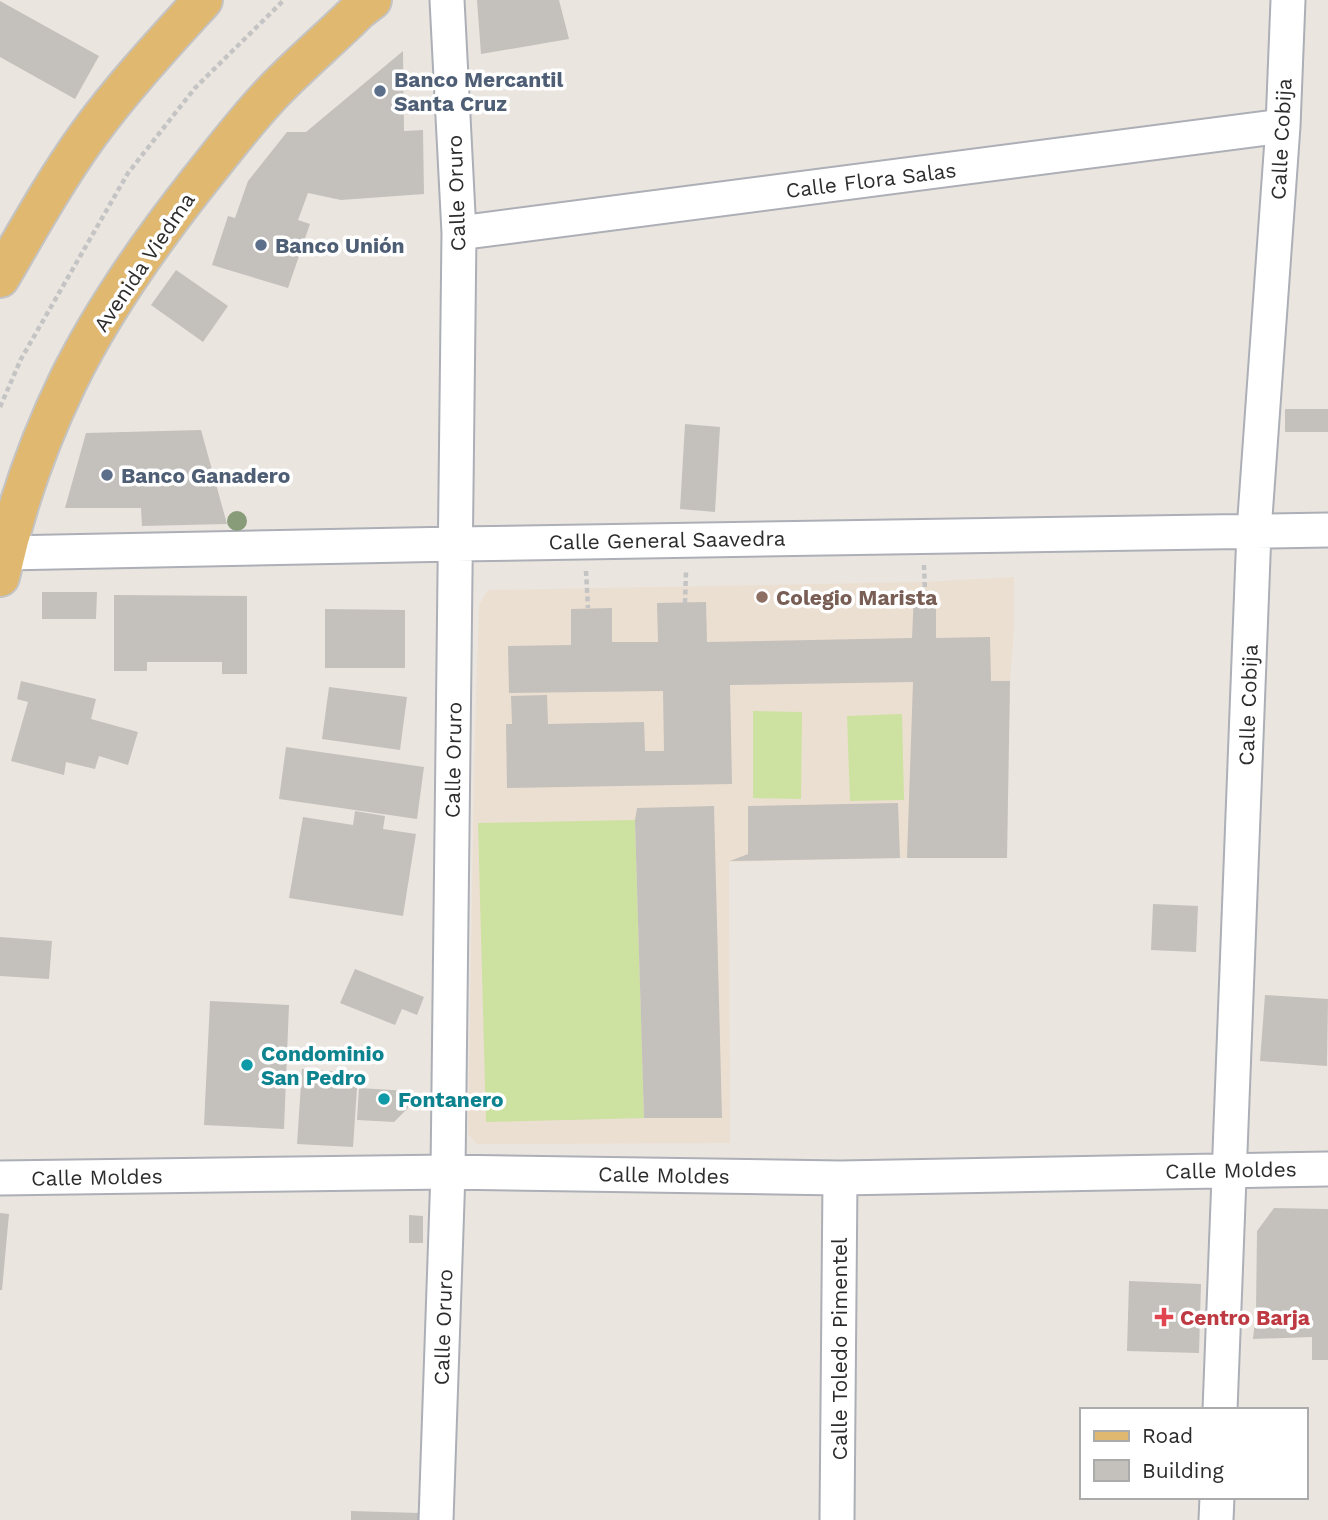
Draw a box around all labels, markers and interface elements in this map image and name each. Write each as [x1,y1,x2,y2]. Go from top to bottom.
place label: Banco Mercantil Santa Cruz [394,67,563,116]
street label: Calle Cobija [1265,77,1297,200]
marker: Banco Mercantil Santa Cruz [372,83,388,99]
street label: Calle Oruro [441,134,471,252]
street label: Calle Flora Salas [784,157,958,203]
street label: Avenida Viedma [88,188,200,336]
place label: Banco Unión [275,233,405,258]
marker: Banco Unión [253,237,269,253]
place label: Banco Ganadero [121,463,290,488]
marker: Banco Ganadero [99,467,115,483]
street label: Calle General Saavedra [548,525,786,555]
place label: Colegio Marista [776,585,938,610]
marker: Colegio Marista [754,589,770,605]
street label: Calle Cobija [1233,644,1263,766]
street label: Calle Oruro [439,702,467,818]
place label: Condominio San Pedro [261,1041,384,1090]
marker: Condominio San Pedro [239,1057,255,1073]
place label: Fontanero [398,1087,504,1112]
marker: Fontanero [376,1091,392,1107]
street label: Calle Moldes [1165,1156,1297,1184]
street label: Calle Moldes [598,1161,730,1189]
street label: Calle Moldes [31,1163,163,1191]
street label: Calle Toledo Pimentel [827,1237,852,1461]
street label: Calle Oruro [428,1268,458,1386]
place label: Centro Barja [1180,1305,1311,1330]
marker: Centro Barja [1154,1307,1174,1327]
legend [1080,1408,1307,1499]
text: Road [1142,1423,1193,1448]
text: Building [1142,1458,1224,1483]

